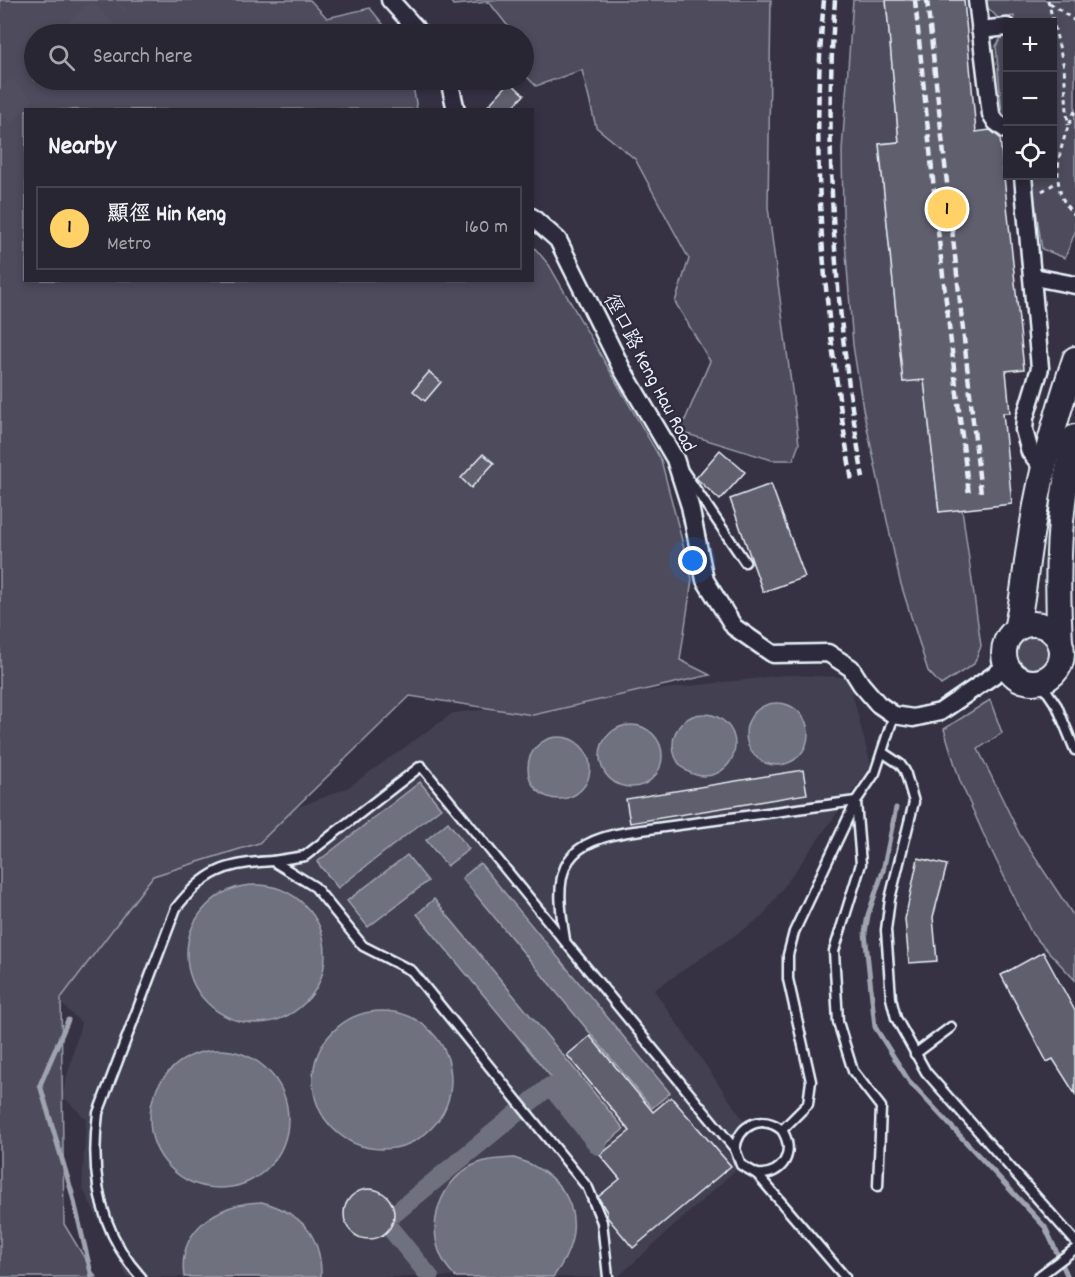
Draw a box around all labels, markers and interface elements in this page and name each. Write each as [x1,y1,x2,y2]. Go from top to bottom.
map controls [1003,18,1057,180]
button: + [1003,18,1057,72]
search box [24,24,534,90]
icon: search [45,41,78,74]
text: Search here [93,42,192,73]
button: − [1003,72,1057,126]
button: locate [1003,126,1057,180]
text: Nearby [48,129,116,166]
pin: 1 [928,186,966,232]
text: 顯徑 Hin Keng [107,200,226,231]
text: 1 [67,214,72,242]
text: 160 m [465,214,508,242]
text: Metro [107,231,151,259]
street label: 徑口路 Keng Hau Road [595,289,702,457]
your location [678,546,707,575]

